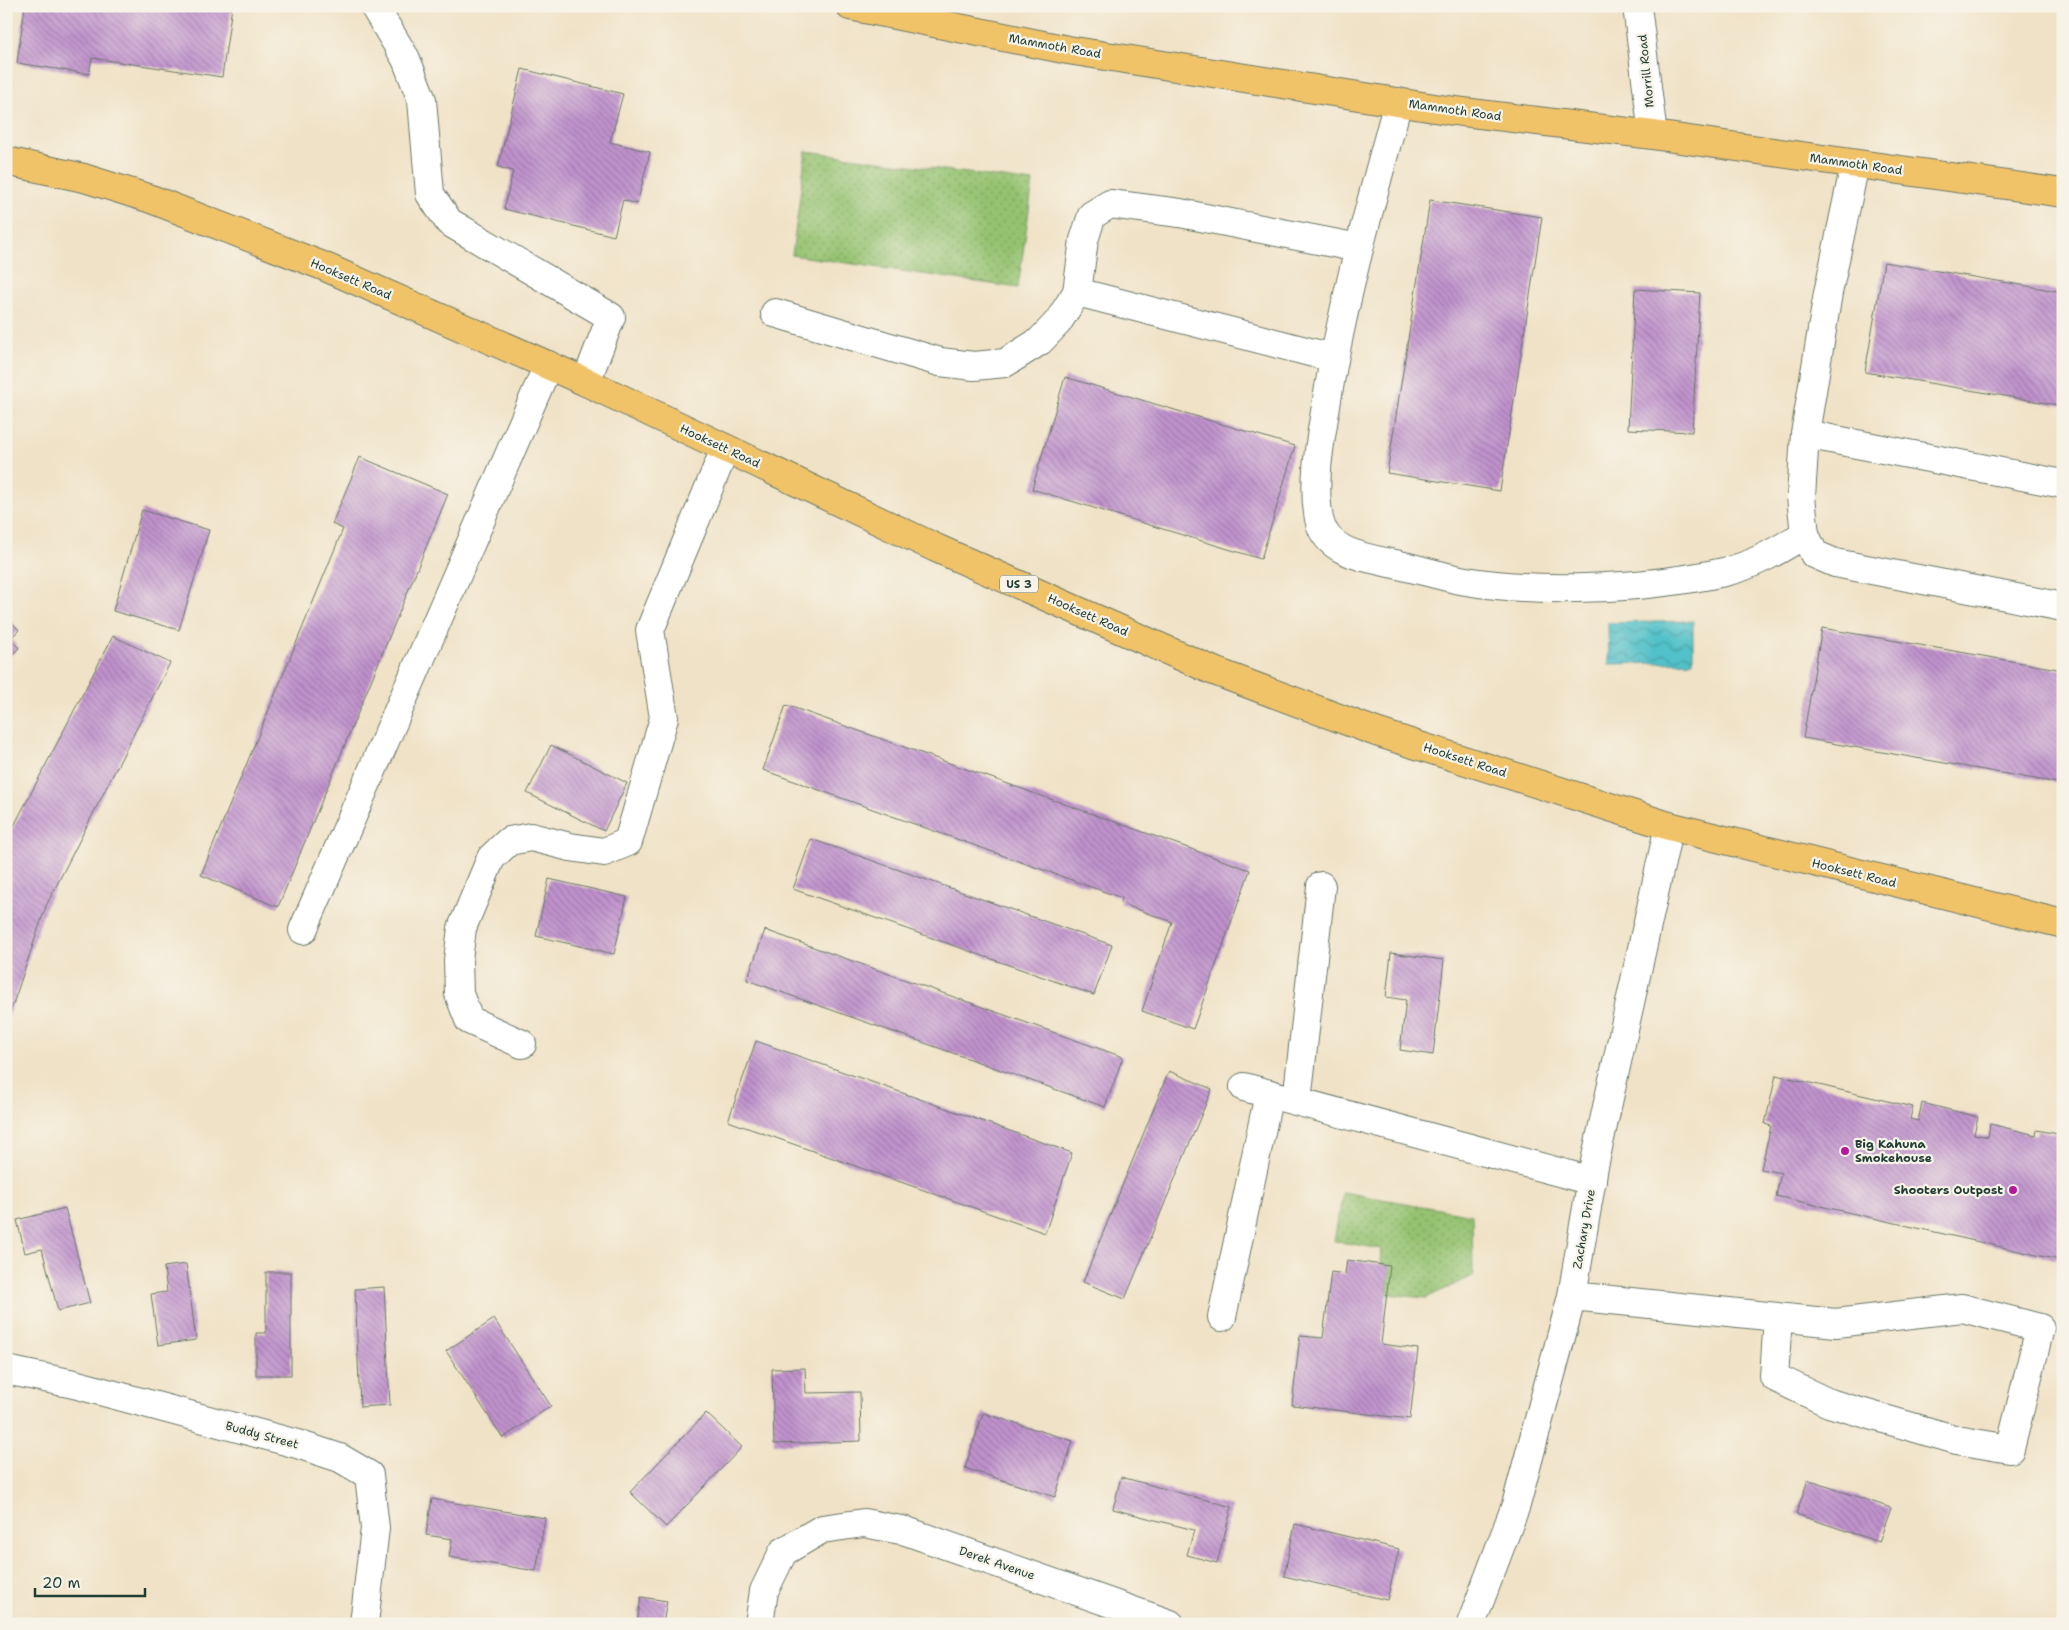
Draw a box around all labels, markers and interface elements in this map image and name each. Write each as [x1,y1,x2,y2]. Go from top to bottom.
street label: Mammoth Road [1008,30,1103,62]
street label: Morrill Road [1634,33,1658,109]
street label: Mammoth Road [1408,96,1503,124]
street label: Mammoth Road [1809,150,1904,178]
street label: Hooksett Road [308,255,394,303]
street label: Hooksett Road [677,420,763,472]
road number: US 3 [1000,576,1038,592]
street label: Hooksett Road [1045,590,1131,640]
street label: Hooksett Road [1421,739,1509,781]
street label: Hooksett Road [1810,855,1898,891]
place label: Big Kahuna Smokehouse [1855,1136,1932,1166]
marker: Big Kahuna Smokehouse [1839,1145,1851,1157]
place label: Shooters Outpost [1894,1182,2003,1198]
marker: Shooters Outpost [2007,1184,2019,1196]
street label: Zachary Drive [1569,1188,1599,1270]
street label: Buddy Street [224,1418,300,1452]
street label: Derek Avenue [957,1543,1037,1584]
scale bar [35,1565,145,1597]
text: 20 m [42,1573,81,1593]

